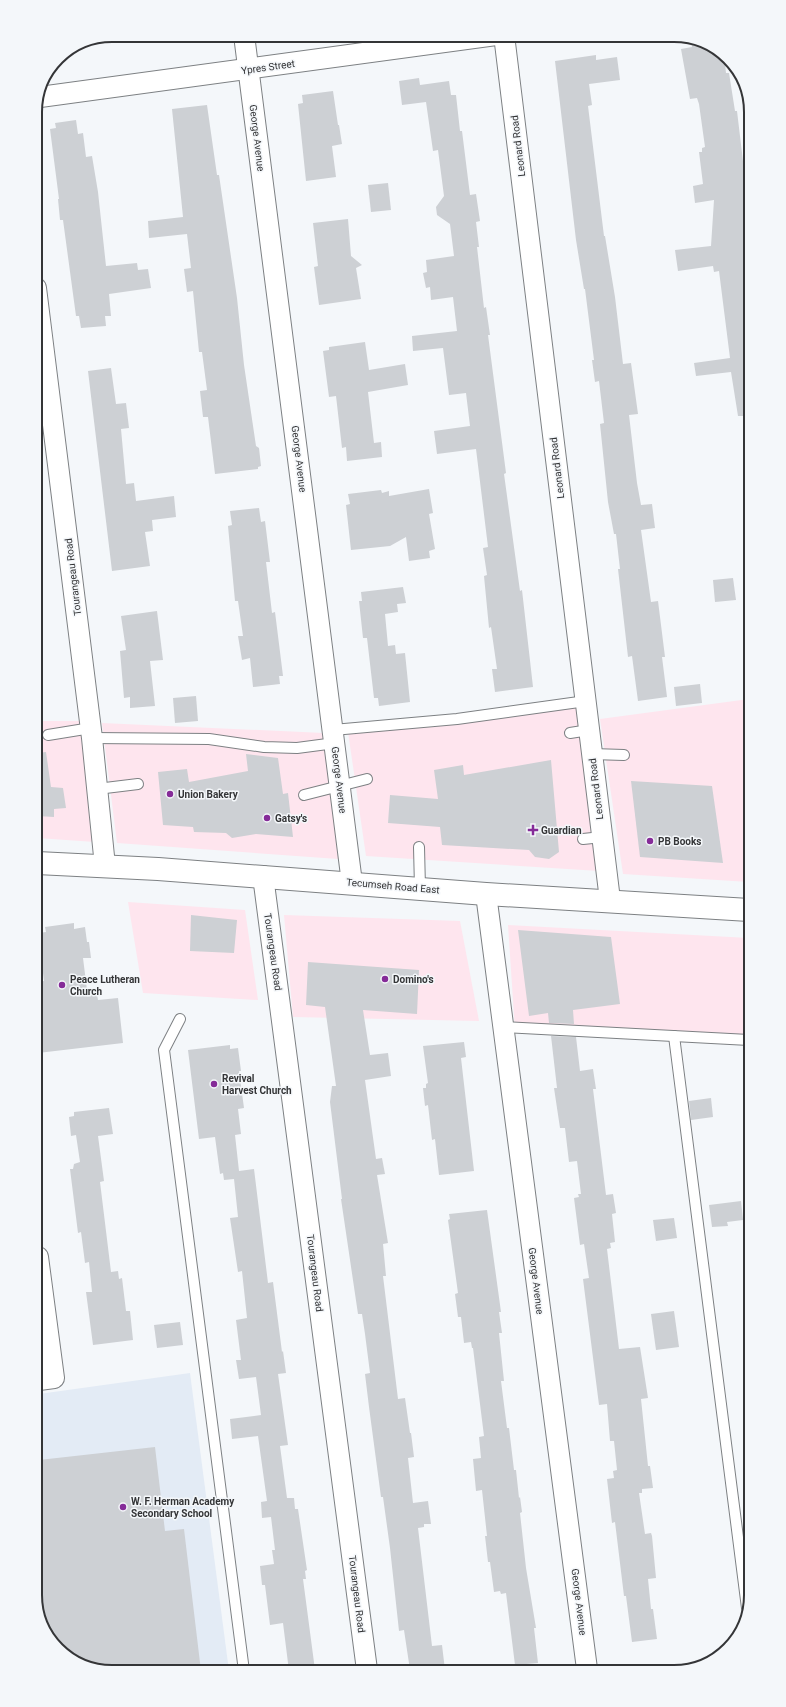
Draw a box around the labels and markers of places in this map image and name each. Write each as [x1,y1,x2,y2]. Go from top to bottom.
marker: Union Bakery [165,789,175,799]
place label: Union Bakery [178,789,239,800]
marker: Gatsy's [262,813,272,823]
place label: Gatsy's [275,813,307,824]
marker: Guardian [528,825,538,835]
place label: Guardian [541,825,582,836]
marker: PB Books [645,836,655,846]
place label: PB Books [658,836,701,847]
place label: Peace Lutheran Church [70,974,140,997]
marker: Domino's [380,974,390,984]
place label: Domino's [393,974,434,985]
marker: Peace Lutheran Church [57,980,67,990]
place label: Revival Harvest Church [222,1073,292,1096]
marker: Revival Harvest Church [209,1079,219,1089]
place label: W. F. Herman Academy Secondary School [131,1496,235,1519]
marker: W. F. Herman Academy Secondary School [118,1502,128,1512]

